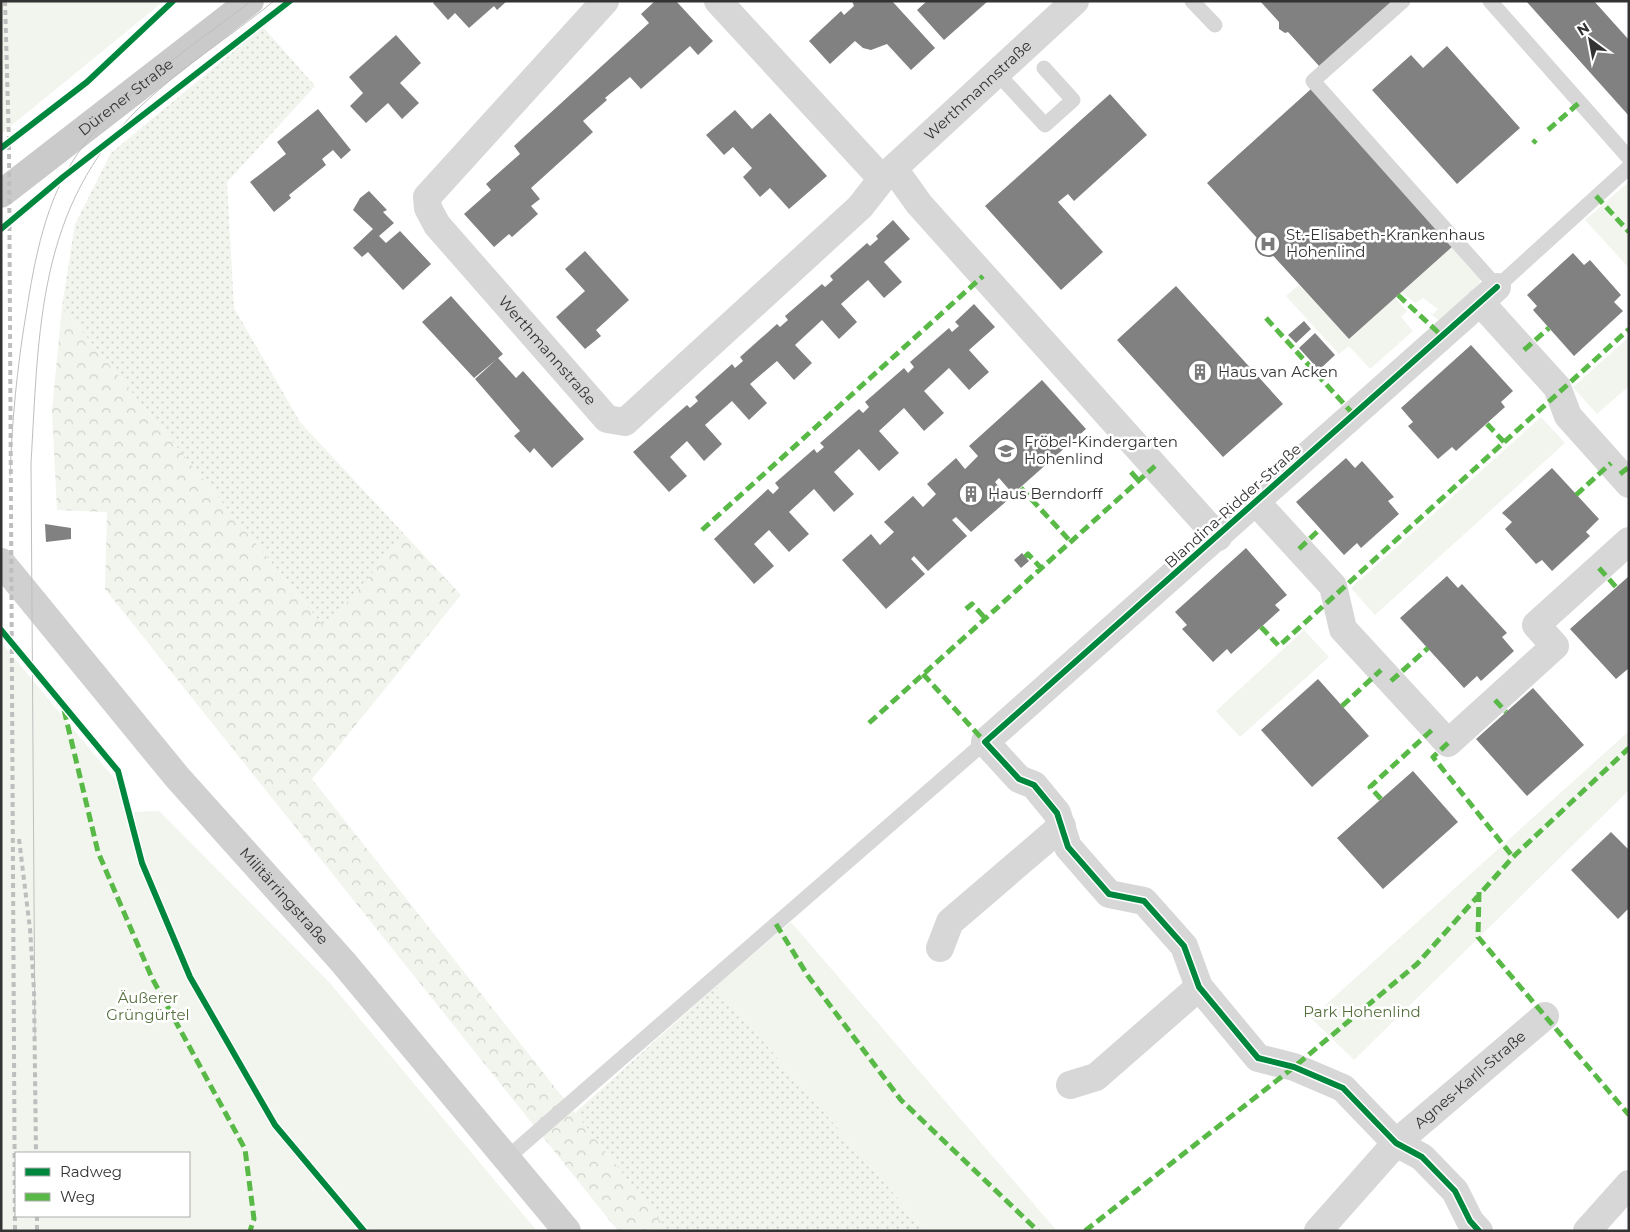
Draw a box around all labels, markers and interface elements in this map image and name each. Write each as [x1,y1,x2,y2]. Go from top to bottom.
north arrow [1565,15,1615,65]
text: N [1574,18,1593,40]
street label: Werthmannstraße [920,36,1035,144]
street label: Dürener Straße [74,54,177,140]
place label: St.-Elisabeth-Krankenhaus Hohenlind [1286,225,1485,261]
hospital icon: St.-Elisabeth-Krankenhaus Hohenlind [1255,231,1281,257]
street label: Werthmannstraße [494,292,600,409]
building icon: Haus van Acken [1187,359,1213,385]
place label: Haus van Acken [1218,362,1338,381]
place label: Fröbel-Kindergarten Hohenlind [1024,432,1178,468]
school or university icon: Fröbel-Kindergarten Hohenlind [993,438,1019,464]
street label: Blandina-Ridder-Straße [1160,439,1305,572]
building icon: Haus Berndorff [958,481,984,507]
place label: Haus Berndorff [988,484,1103,503]
street label: Militärringstraße [236,843,333,948]
park label: Äußerer Grüngürtel [106,988,190,1024]
park label: Park Hohenlind [1303,1002,1421,1021]
street label: Agnes-Karll-Straße [1410,1027,1530,1132]
legend [15,1152,190,1217]
text: Radweg [60,1162,122,1181]
text: Weg [60,1187,95,1206]

